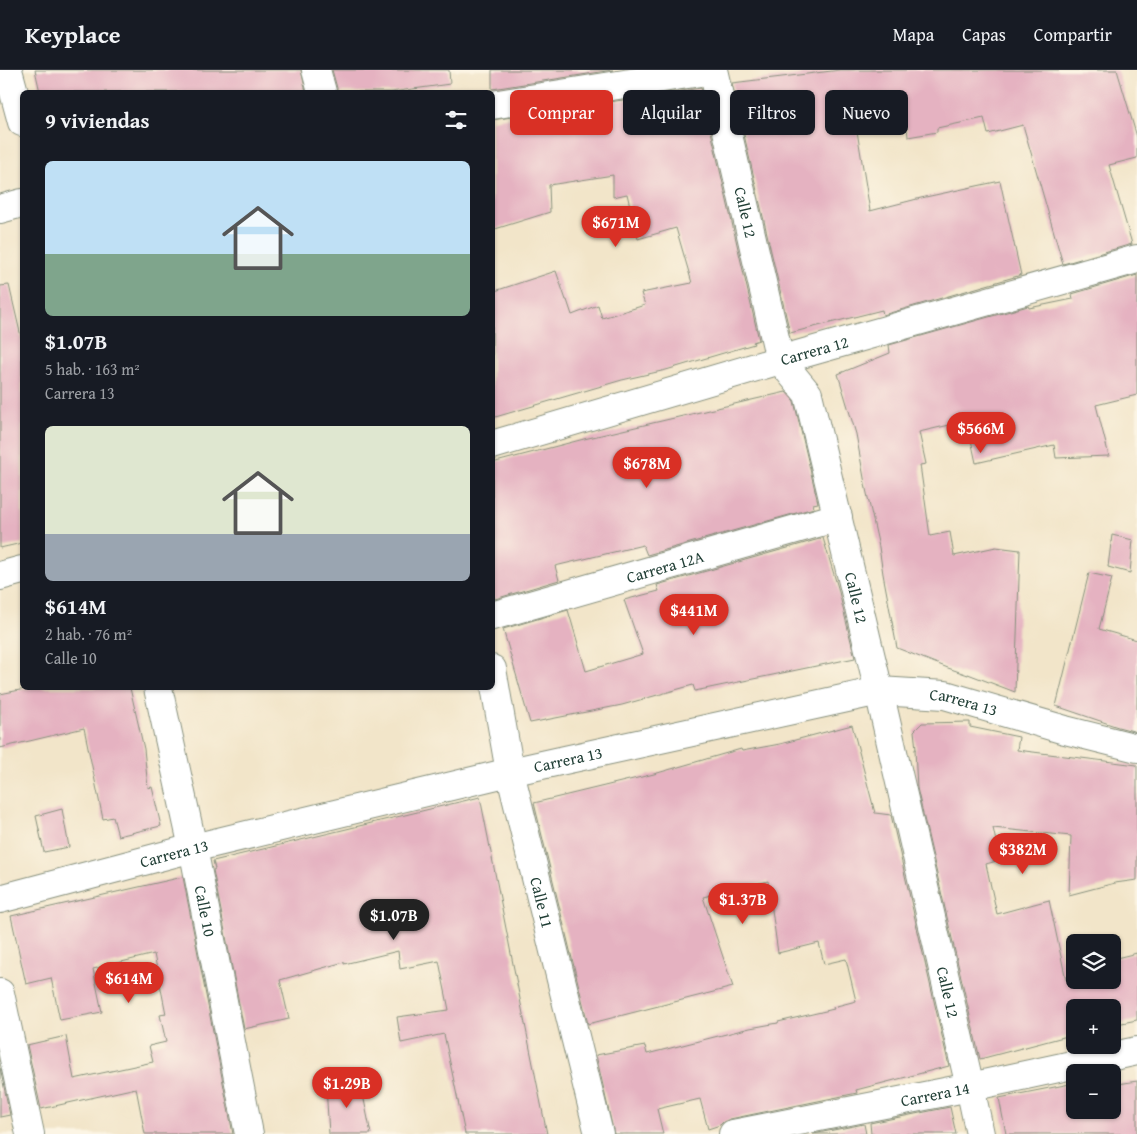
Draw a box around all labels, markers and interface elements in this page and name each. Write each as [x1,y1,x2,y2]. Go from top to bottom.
text: Keyplace [25,17,121,52]
text: Mapa [893,21,934,48]
text: Capas [962,21,1006,48]
text: Compartir [1034,21,1112,48]
chip: Comprar [510,90,613,135]
chip: Alquilar [623,90,720,135]
chip: Filtros [730,90,815,135]
chip: Nuevo [825,90,908,135]
text: 9 viviendas [45,105,150,136]
icon: filters [442,106,470,134]
street label: Calle 12 [728,184,763,240]
icon: home [213,193,303,283]
pin: $671M [581,206,651,248]
text: $671M [593,210,639,234]
text: $1.07B [45,326,107,357]
street label: Carrera 12 [778,329,851,371]
text: 5 hab. · 163 m² [45,357,140,381]
text: Carrera 13 [45,381,115,405]
pin: $566M [946,412,1016,454]
text: $566M [958,416,1004,440]
pin: $678M [612,446,682,489]
text: $678M [624,451,670,475]
icon: home [213,458,303,548]
street label: Carrera 12A [624,544,707,589]
street label: Calle 12 [839,570,874,626]
text: $614M [45,591,107,622]
pin: $441M [659,594,729,636]
text: $441M [671,598,717,622]
text: 2 hab. · 76 m² [45,622,132,646]
text: Calle 10 [45,646,97,670]
street label: Carrera 13 [929,682,1001,722]
street label: Carrera 13 [531,740,605,778]
pin: $382M [988,832,1058,875]
street label: Carrera 13 [137,833,211,874]
text: $382M [1000,837,1046,861]
street label: Calle 11 [524,875,560,931]
pin: $1.37B [702,882,784,925]
street label: Calle 10 [189,883,222,939]
text: $1.37B [719,887,767,911]
pin: $1.07B [353,898,435,941]
text: $1.07B [370,903,418,927]
map controls [1066,934,1121,1119]
button: layers [1066,934,1121,989]
pin: $614M [94,962,164,1004]
street label: Calle 12 [931,964,966,1020]
text: $614M [106,966,152,990]
button: + [1066,999,1121,1054]
button: − [1066,1064,1121,1119]
pin: $1.29B [306,1066,388,1109]
text: $1.29B [323,1071,371,1095]
street label: Carrera 14 [899,1075,972,1112]

